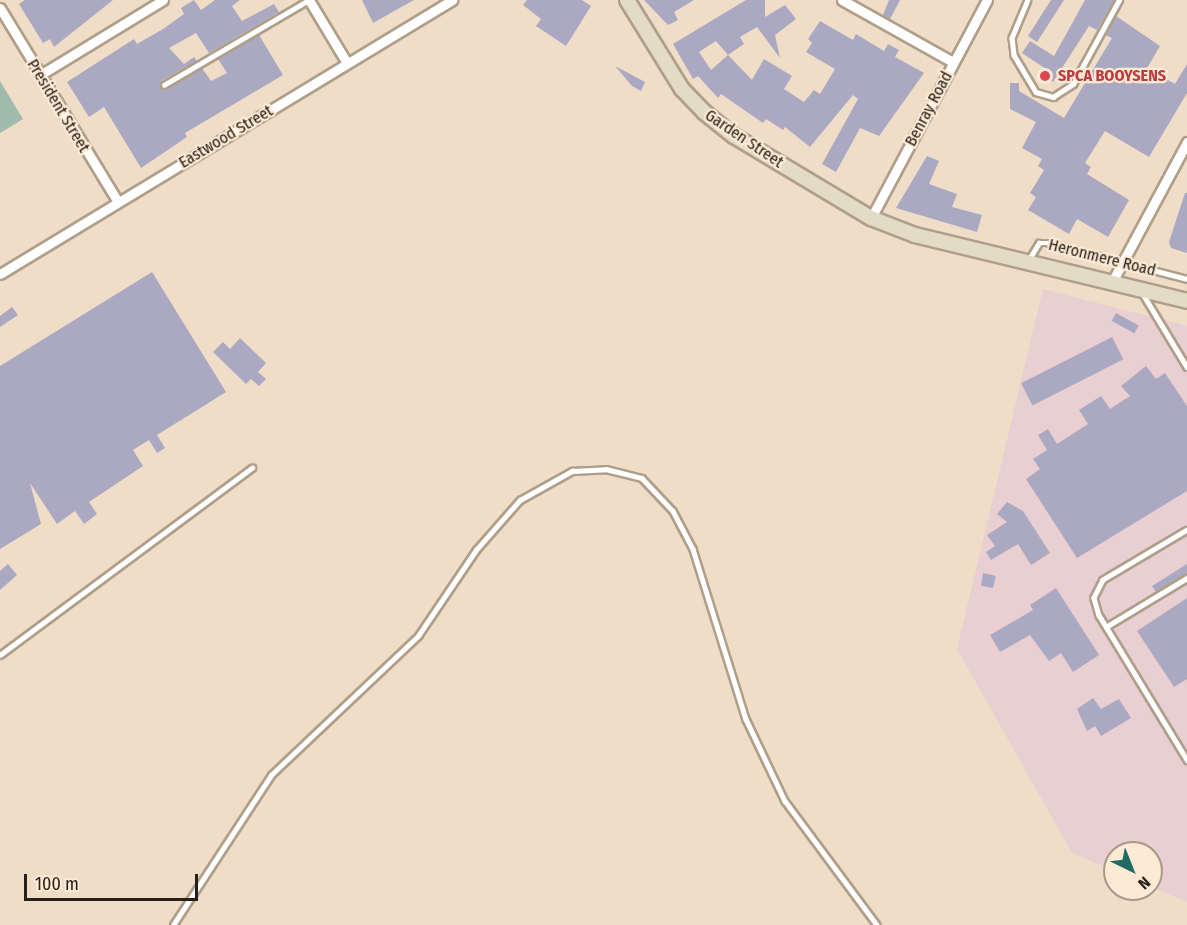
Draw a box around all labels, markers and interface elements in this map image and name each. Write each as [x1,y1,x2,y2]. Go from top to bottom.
street label: President Street [23,56,93,156]
place label: SPCA BOOYSENS [1058,66,1166,86]
marker: SPCA BOOYSENS [1036,67,1054,85]
street label: Benray Road [901,68,957,150]
street label: Eastwood Street [176,101,276,173]
street label: Garden Street [701,106,787,172]
street label: Heronmere Road [1046,235,1158,281]
north arrow [1103,841,1163,901]
scale bar [27,862,201,900]
text: 100 m [35,873,79,895]
text: N [1134,873,1154,893]

